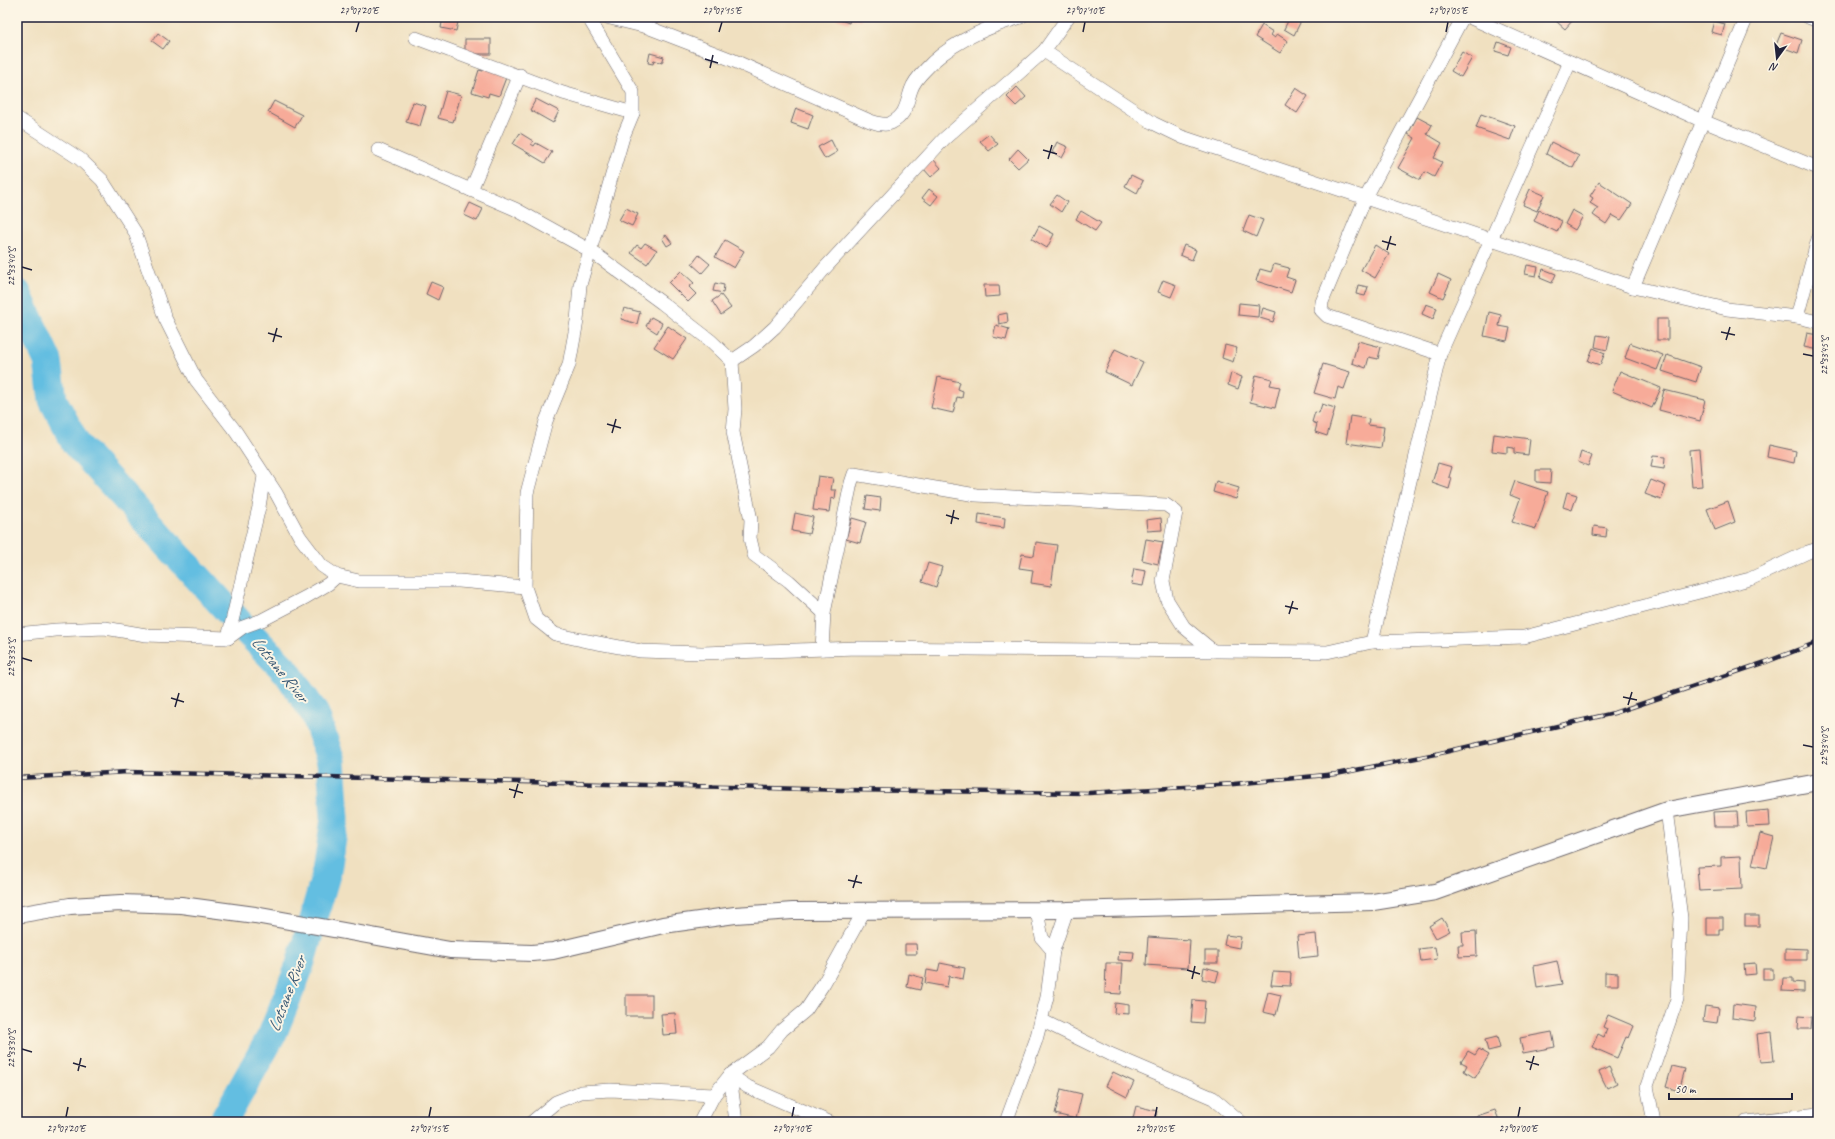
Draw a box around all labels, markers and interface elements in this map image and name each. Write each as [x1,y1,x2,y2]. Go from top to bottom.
text: 27°07'20"E [340,4,380,17]
text: 27°07'15"E [703,4,743,17]
text: 27°07'10"E [1066,4,1106,17]
text: 27°07'05"E [1429,4,1469,17]
north arrow [1757,38,1797,78]
text: N [1767,59,1780,75]
text: 22°33'40"S [5,246,18,286]
text: 22°33'45"S [1818,335,1831,375]
water label: Lotsane River [247,632,315,708]
text: 22°33'35"S [5,637,18,677]
text: 22°33'40"S [1818,726,1831,766]
water label: Lotsane River [263,951,312,1034]
text: 22°33'30"S [5,1028,18,1068]
scale bar [1669,1075,1792,1101]
text: 50 m [1675,1081,1697,1097]
text: 27°07'20"E [47,1122,87,1135]
text: 27°07'15"E [410,1122,450,1135]
text: 27°07'10"E [773,1122,813,1135]
text: 27°07'05"E [1136,1122,1176,1135]
text: 27°07'00"E [1499,1122,1539,1135]

